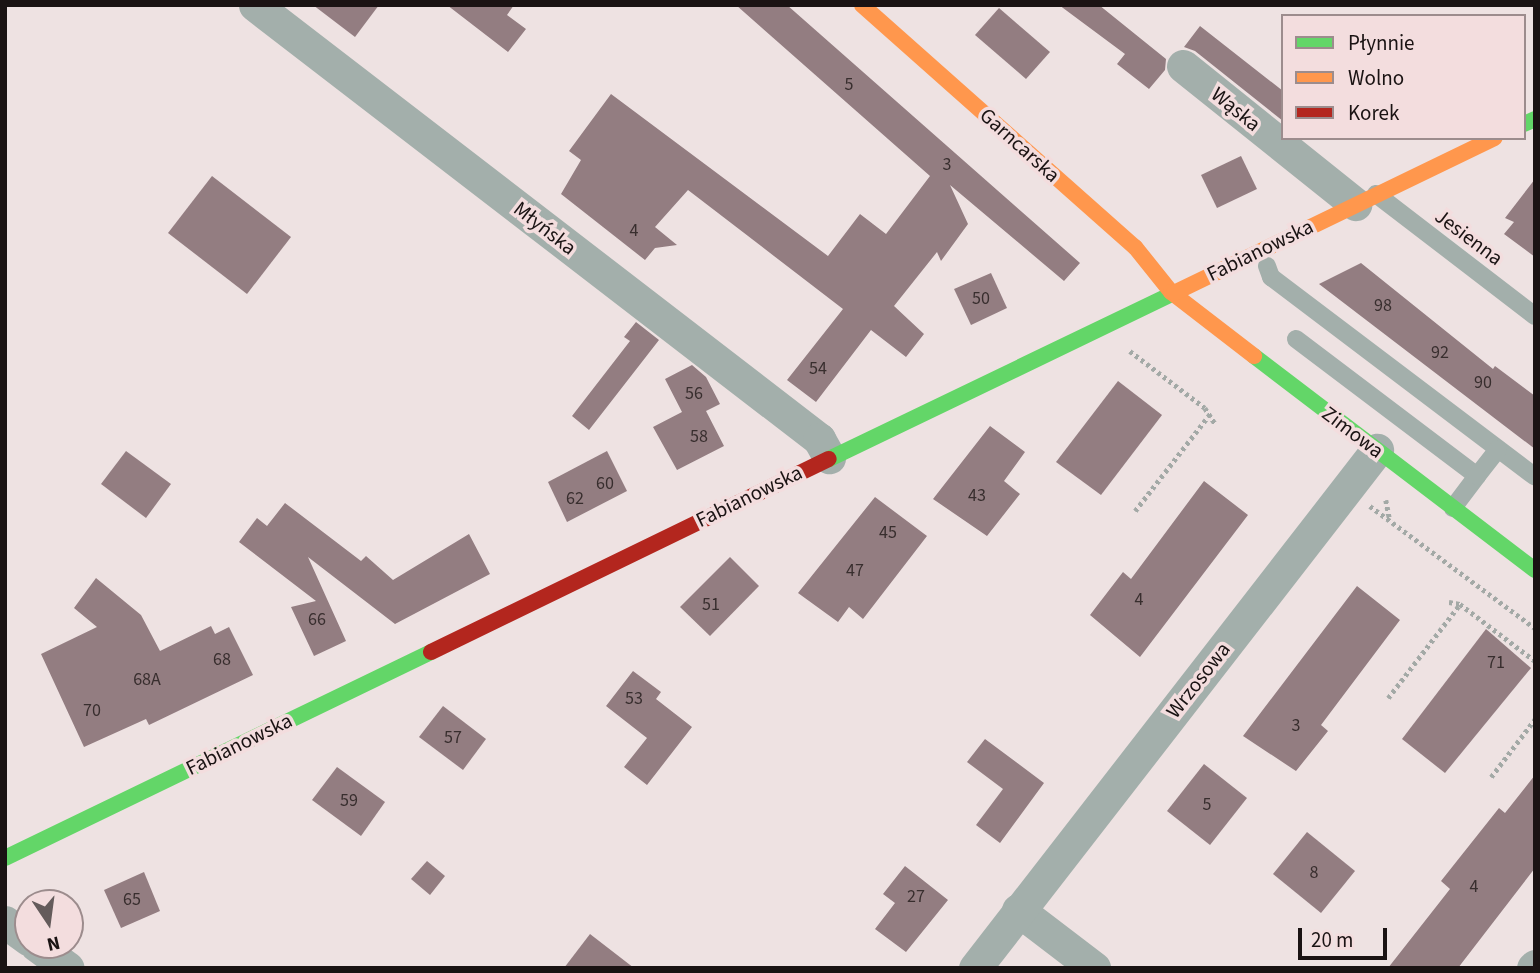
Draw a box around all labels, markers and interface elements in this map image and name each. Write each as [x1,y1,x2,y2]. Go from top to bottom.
legend [1281,14,1526,140]
text: Płynnie [1348,28,1415,58]
text: Wolno [1348,63,1404,93]
house number: 5 [845,74,853,96]
street label: Wąska [1206,81,1266,137]
text: Korek [1348,98,1399,128]
street label: Garncarska [975,103,1065,187]
house number: 3 [943,154,951,176]
street label: Młyńska [509,196,581,260]
street label: Jesienna [1430,203,1508,271]
street label: Fabianowska [1203,213,1317,287]
house number: 4 [630,220,638,242]
house number: 50 [972,288,990,310]
house number: 98 [1374,295,1392,317]
house number: 92 [1431,342,1449,364]
house number: 54 [809,358,827,380]
house number: 90 [1474,372,1492,394]
house number: 56 [685,383,703,405]
street label: Zimowa [1317,401,1389,463]
house number: 58 [690,426,708,448]
street label: Fabianowska [692,459,806,533]
house number: 60 [596,473,614,495]
house number: 43 [968,485,986,507]
house number: 62 [566,488,584,510]
house number: 45 [879,522,897,544]
house number: 47 [846,560,864,582]
house number: 4 [1135,589,1143,611]
house number: 51 [702,594,720,616]
house number: 66 [308,609,326,631]
street label: Wrzosowa [1161,637,1235,723]
house number: 68 [213,649,231,671]
house number: 71 [1487,652,1505,674]
house number: 68A [133,669,161,691]
house number: 53 [625,688,643,710]
house number: 70 [83,700,101,722]
street label: Fabianowska [182,707,296,781]
house number: 3 [1292,715,1300,737]
house number: 57 [444,727,462,749]
house number: 59 [340,790,358,812]
house number: 5 [1203,794,1211,816]
house number: 8 [1310,862,1318,884]
house number: 4 [1470,876,1478,898]
house number: 27 [907,886,925,908]
north arrow [14,889,84,959]
house number: 65 [123,889,141,911]
scale bar [1302,914,1391,958]
text: 20 m [1311,925,1353,955]
text: N [44,928,63,958]

